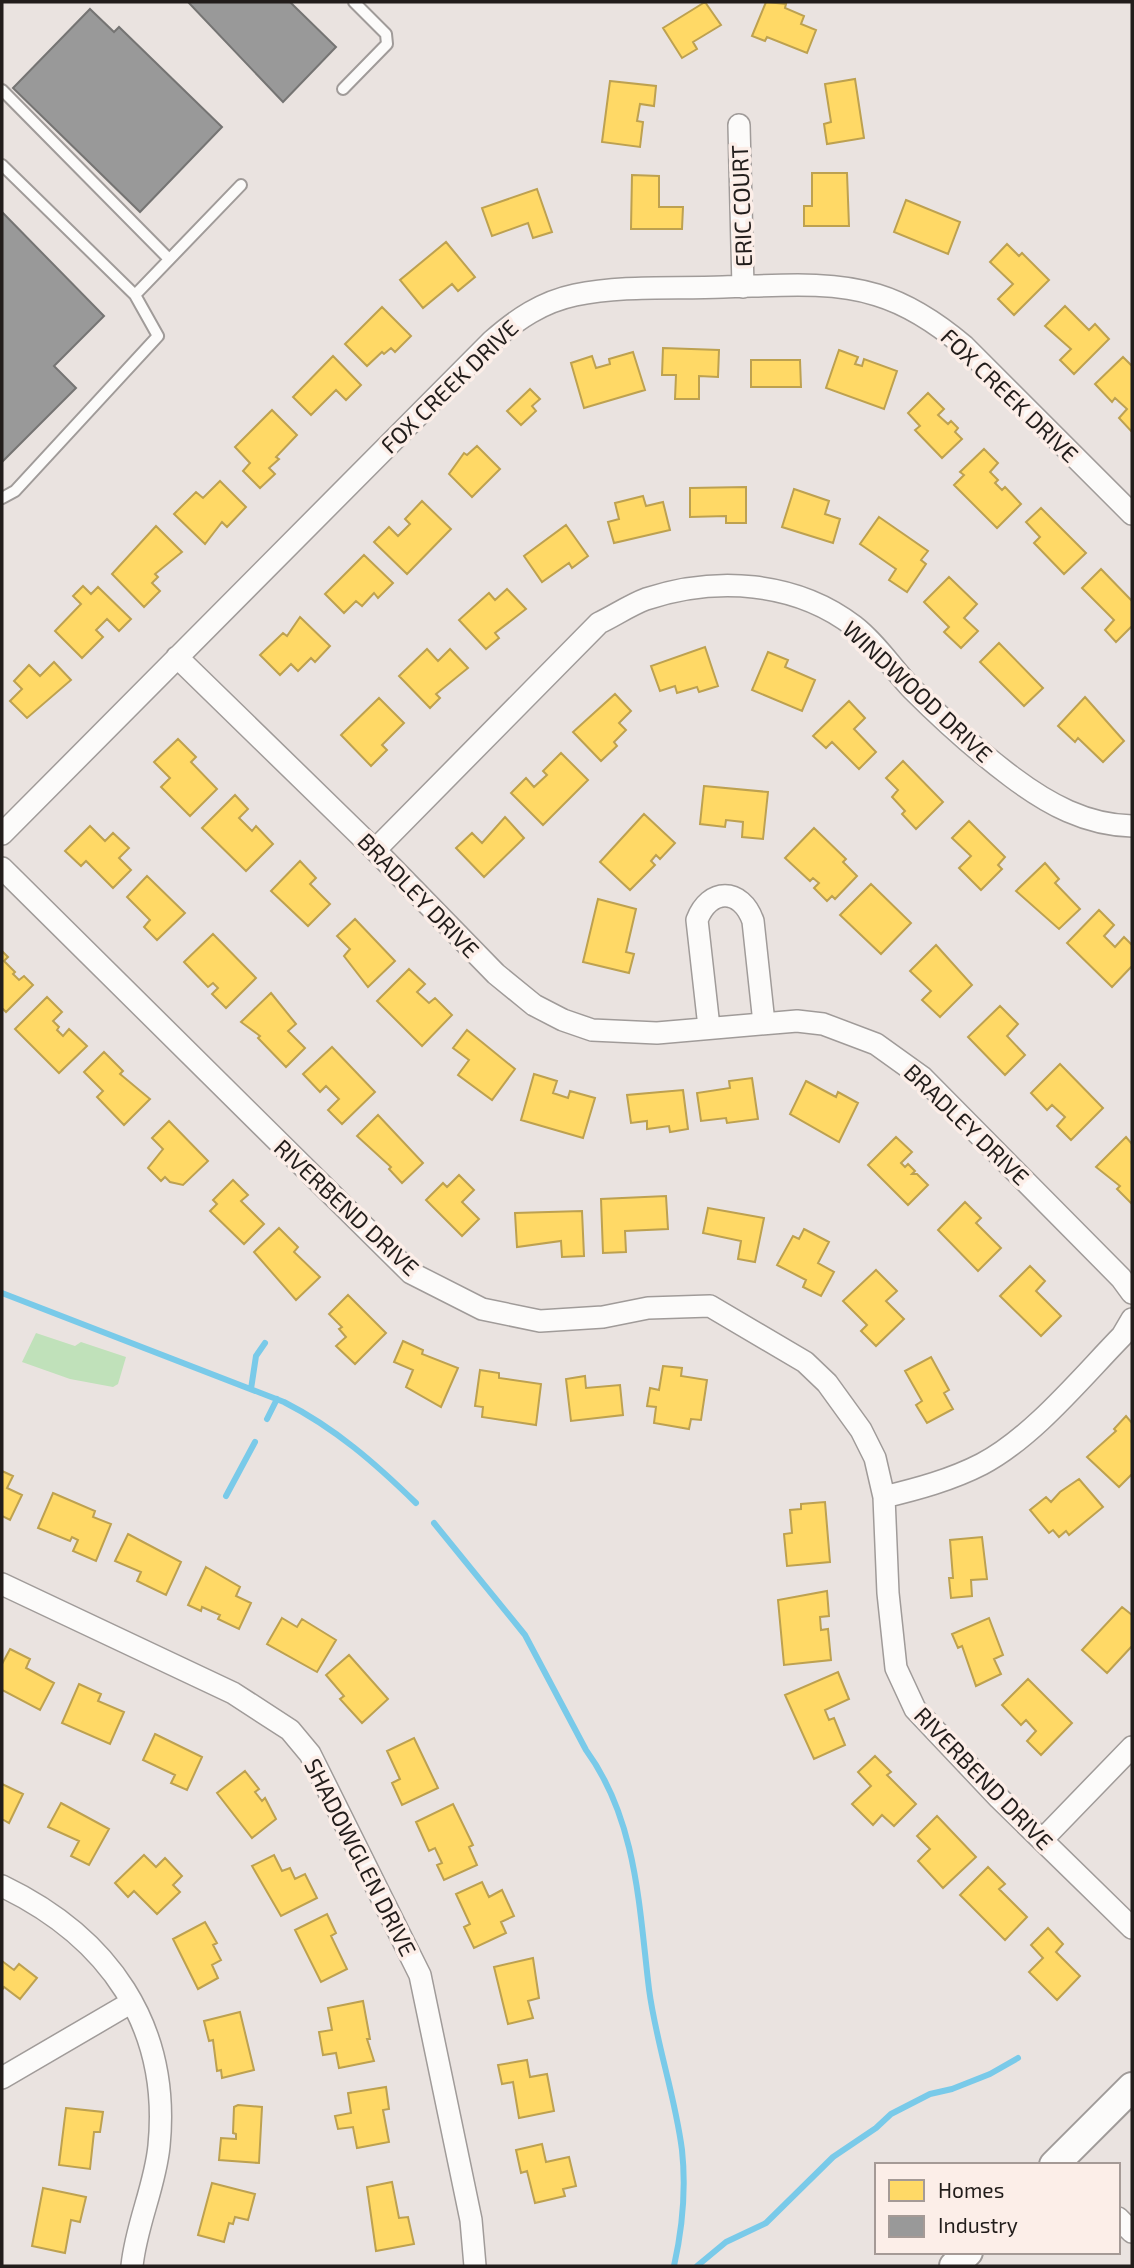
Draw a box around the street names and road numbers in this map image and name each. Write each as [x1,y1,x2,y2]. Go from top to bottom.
street label: ERIC COURT [725,144,757,268]
street label: FOX CREEK DRIVE [374,313,524,459]
street label: FOX CREEK DRIVE [935,322,1085,468]
street label: WINDWOOD DRIVE [837,614,999,768]
street label: BRADLEY DRIVE [352,827,486,963]
street label: BRADLEY DRIVE [899,1057,1035,1191]
street label: RIVERBEND DRIVE [269,1133,425,1281]
street label: RIVERBEND DRIVE [909,1701,1059,1855]
street label: SHADOWGLEN DRIVE [299,1754,423,1960]

